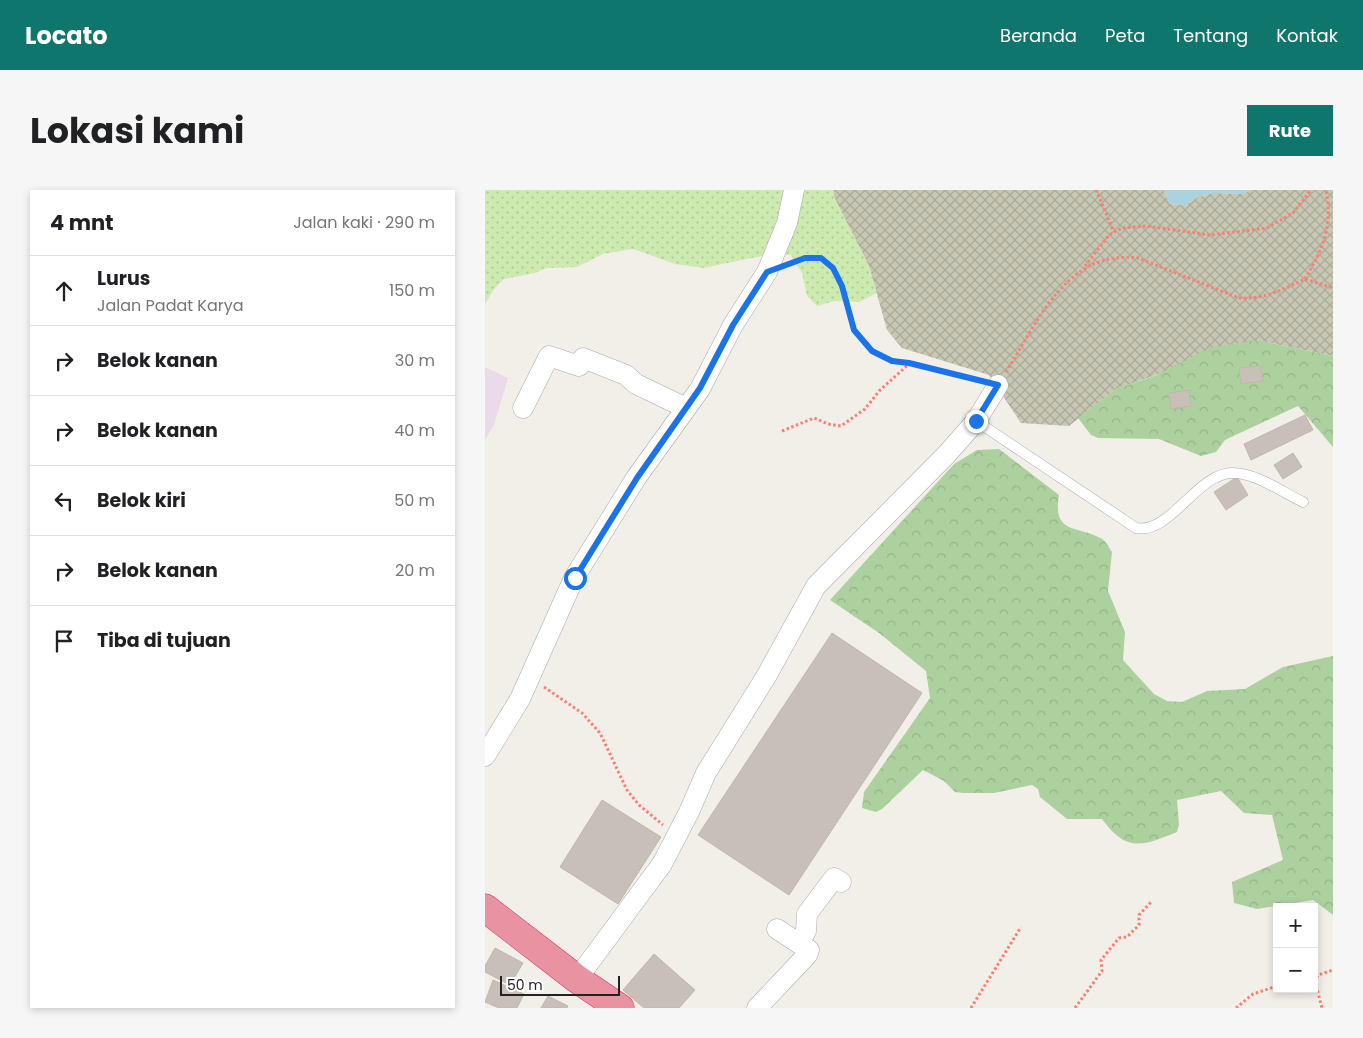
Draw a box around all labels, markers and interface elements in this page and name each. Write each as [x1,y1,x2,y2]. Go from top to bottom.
text: Locato [25,19,108,52]
text: Beranda [1000,23,1077,48]
text: Peta [1105,23,1145,48]
text: Tentang [1173,23,1248,48]
text: Kontak [1276,23,1338,48]
button: Rute [1247,105,1333,156]
text: Lokasi kami [30,106,244,155]
text: 4 mnt [50,208,114,237]
text: Jalan kaki · 290 m [293,211,435,234]
text: Lurus [97,265,150,292]
icon: ahead [50,277,78,305]
text: 150 m [389,279,435,302]
text: Jalan Padat Karya [97,294,244,317]
icon: right [50,347,78,375]
text: Belok kanan [97,347,218,374]
text: 30 m [395,349,435,372]
route end [965,410,988,433]
icon: right [50,417,78,445]
text: Belok kanan [97,417,218,444]
text: 40 m [394,419,435,442]
icon: left [50,487,78,515]
text: Belok kiri [97,487,186,514]
text: 50 m [394,489,435,512]
icon: right [50,557,78,585]
text: Belok kanan [97,557,218,584]
text: 20 m [395,559,435,582]
route start [564,567,587,590]
icon: arrive [50,627,78,655]
text: Tiba di tujuan [97,627,231,654]
map controls [1273,903,1318,993]
button: + [1273,903,1318,948]
button: − [1273,948,1318,993]
scale bar [500,973,620,996]
text: 50 m [507,975,543,995]

